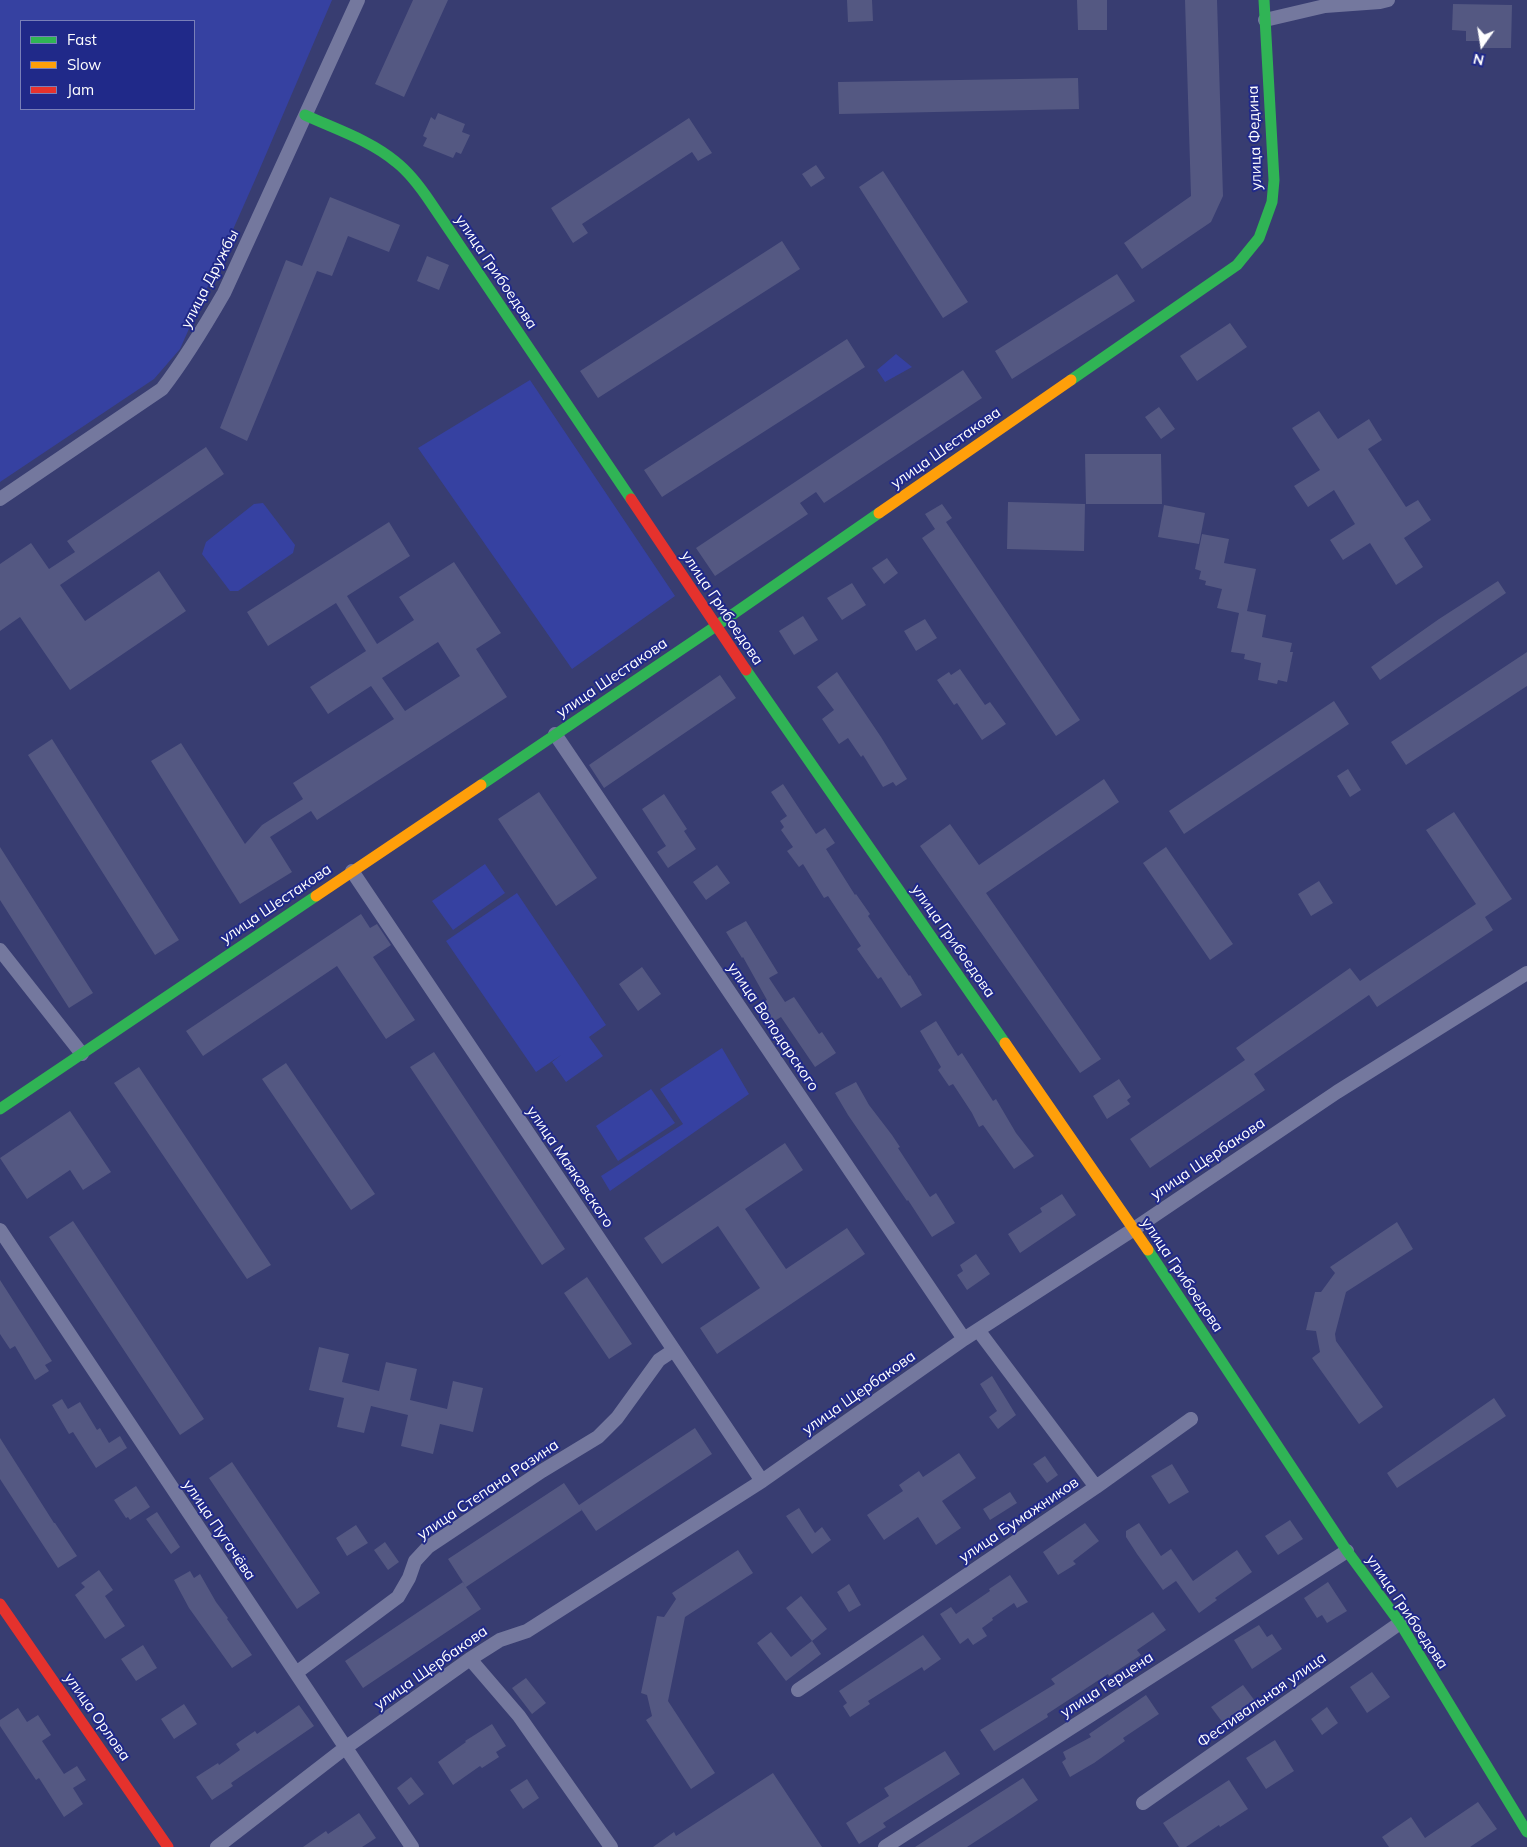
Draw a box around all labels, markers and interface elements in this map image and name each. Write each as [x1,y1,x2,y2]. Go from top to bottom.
legend [20,20,195,110]
north arrow [1457,20,1507,70]
text: Fast [67,30,97,49]
text: N [1471,50,1486,70]
text: Slow [67,55,101,74]
text: Jam [67,80,94,99]
street label: улица Федина [1244,85,1266,191]
street label: улица Грибоедова [451,211,541,333]
street label: улица Дружбы [177,226,243,332]
street label: улица Шестакова [888,403,1004,493]
street label: улица Грибоедова [677,547,767,669]
street label: улица Шестакова [553,634,671,722]
street label: улица Шестакова [217,860,335,948]
street label: улица Грибоедова [907,881,999,1001]
street label: улица Володарского [723,959,823,1095]
street label: улица Маяковского [523,1103,617,1231]
street label: улица Щербакова [1147,1114,1269,1204]
street label: улица Грибоедова [1137,1214,1227,1336]
street label: улица Щербакова [799,1347,919,1439]
street label: улица Степана Разина [414,1436,562,1544]
street label: улица Бумажников [956,1473,1082,1567]
street label: улица Пугачёва [179,1476,259,1584]
street label: улица Грибоедова [1362,1551,1452,1673]
street label: улица Щербакова [371,1622,491,1714]
street label: улица Герцена [1057,1648,1157,1722]
street label: Фестивальная улица [1194,1649,1330,1751]
street label: улица Орлова [60,1670,134,1764]

